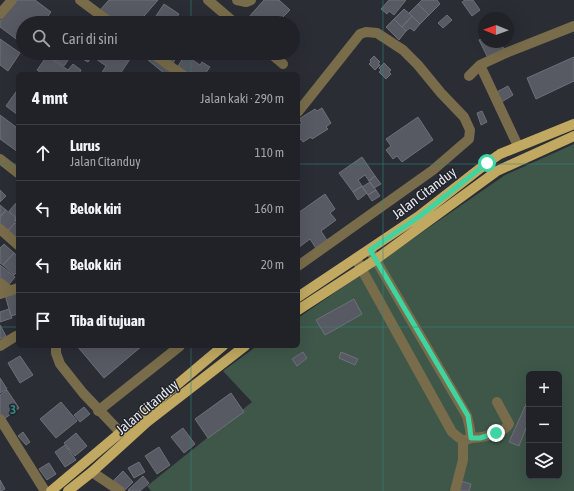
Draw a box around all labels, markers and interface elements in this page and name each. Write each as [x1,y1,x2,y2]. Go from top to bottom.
north arrow [478,12,514,48]
search box [16,16,300,60]
icon: search [30,27,52,49]
text: Cari di sini [62,30,118,47]
text: 4 mnt [32,88,68,108]
text: Jalan kaki · 290 m [200,91,284,106]
text: Lurus [70,137,100,154]
icon: ahead [32,142,54,164]
text: 110 m [255,145,284,160]
text: Jalan Citanduy [70,154,141,169]
route start [478,154,496,172]
street label: Jalan Citanduy [389,164,459,222]
icon: left [32,198,54,220]
text: Belok kiri [70,200,121,217]
text: 160 m [255,201,284,216]
icon: left [32,254,54,276]
text: Belok kiri [70,256,121,273]
text: 20 m [261,257,284,272]
icon: arrive [32,310,54,332]
text: Tiba di tujuan [70,312,145,329]
map controls [526,371,562,479]
button: + [526,371,562,407]
street label: Jalan Citanduy [113,376,181,438]
text: 3 [10,402,16,417]
button: − [526,407,562,443]
route end [487,424,505,442]
button: layers [526,443,562,479]

